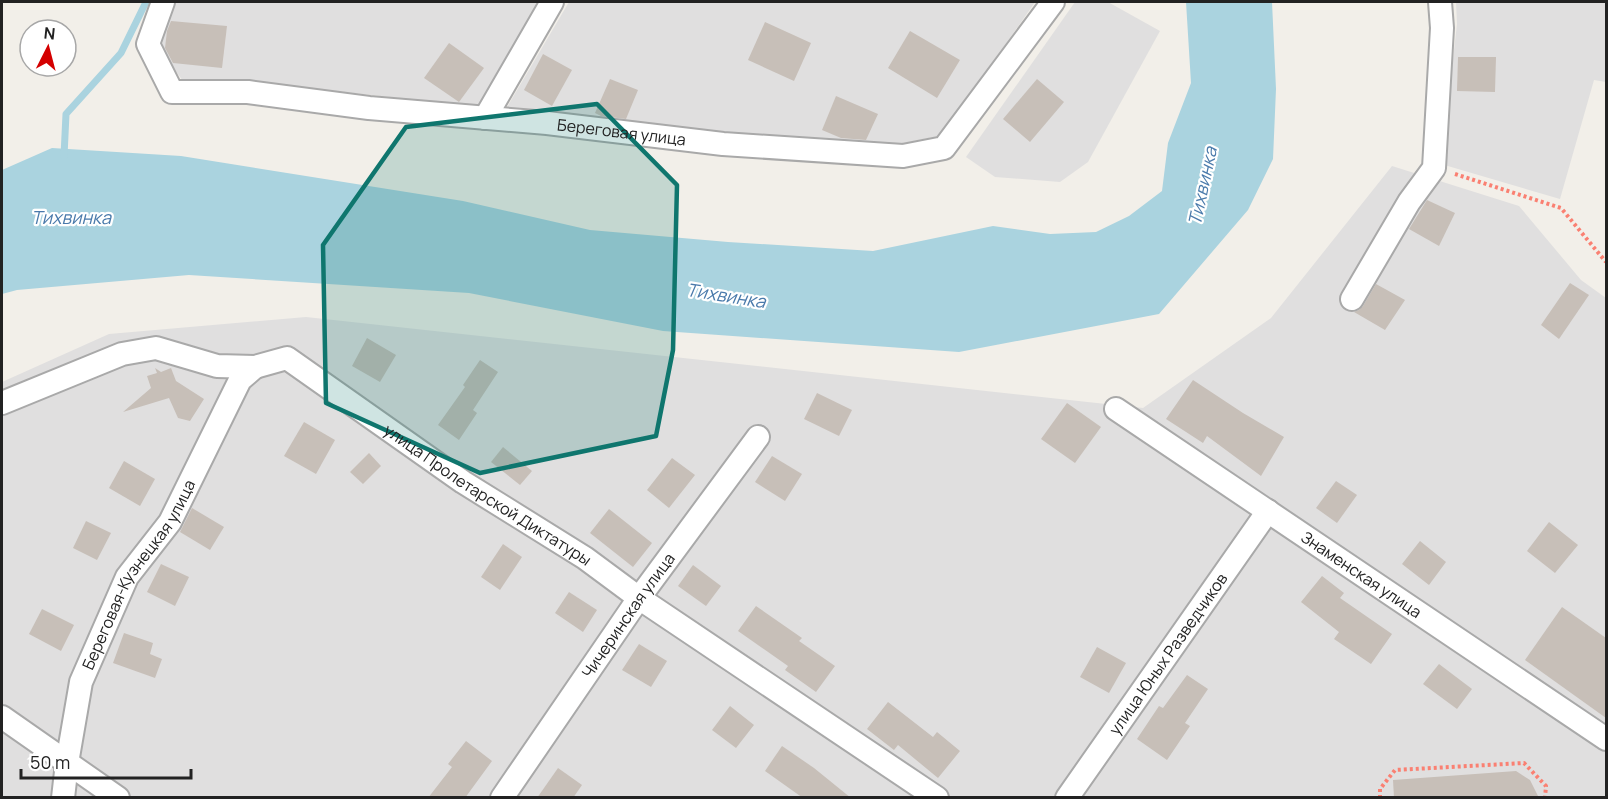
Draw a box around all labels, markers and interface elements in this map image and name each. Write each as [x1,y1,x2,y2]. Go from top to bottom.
north arrow [18,18,78,78]
text: N [43,22,56,45]
street label: Береговая улица [556,113,687,150]
water label: Тихвинка [1182,143,1222,228]
water label: Тихвинка [31,205,112,229]
water label: Тихвинка [685,277,768,313]
street label: улица Пролетарской Диктатуры [380,419,596,570]
street label: Береговая-Кузнецкая улица [77,476,200,673]
street label: Знаменская улица [1297,526,1426,623]
street label: Чичеринская улица [576,548,680,682]
street label: улица Юных Разведчиков [1104,568,1233,739]
scale bar [21,742,190,780]
text: 50 m [30,750,70,774]

